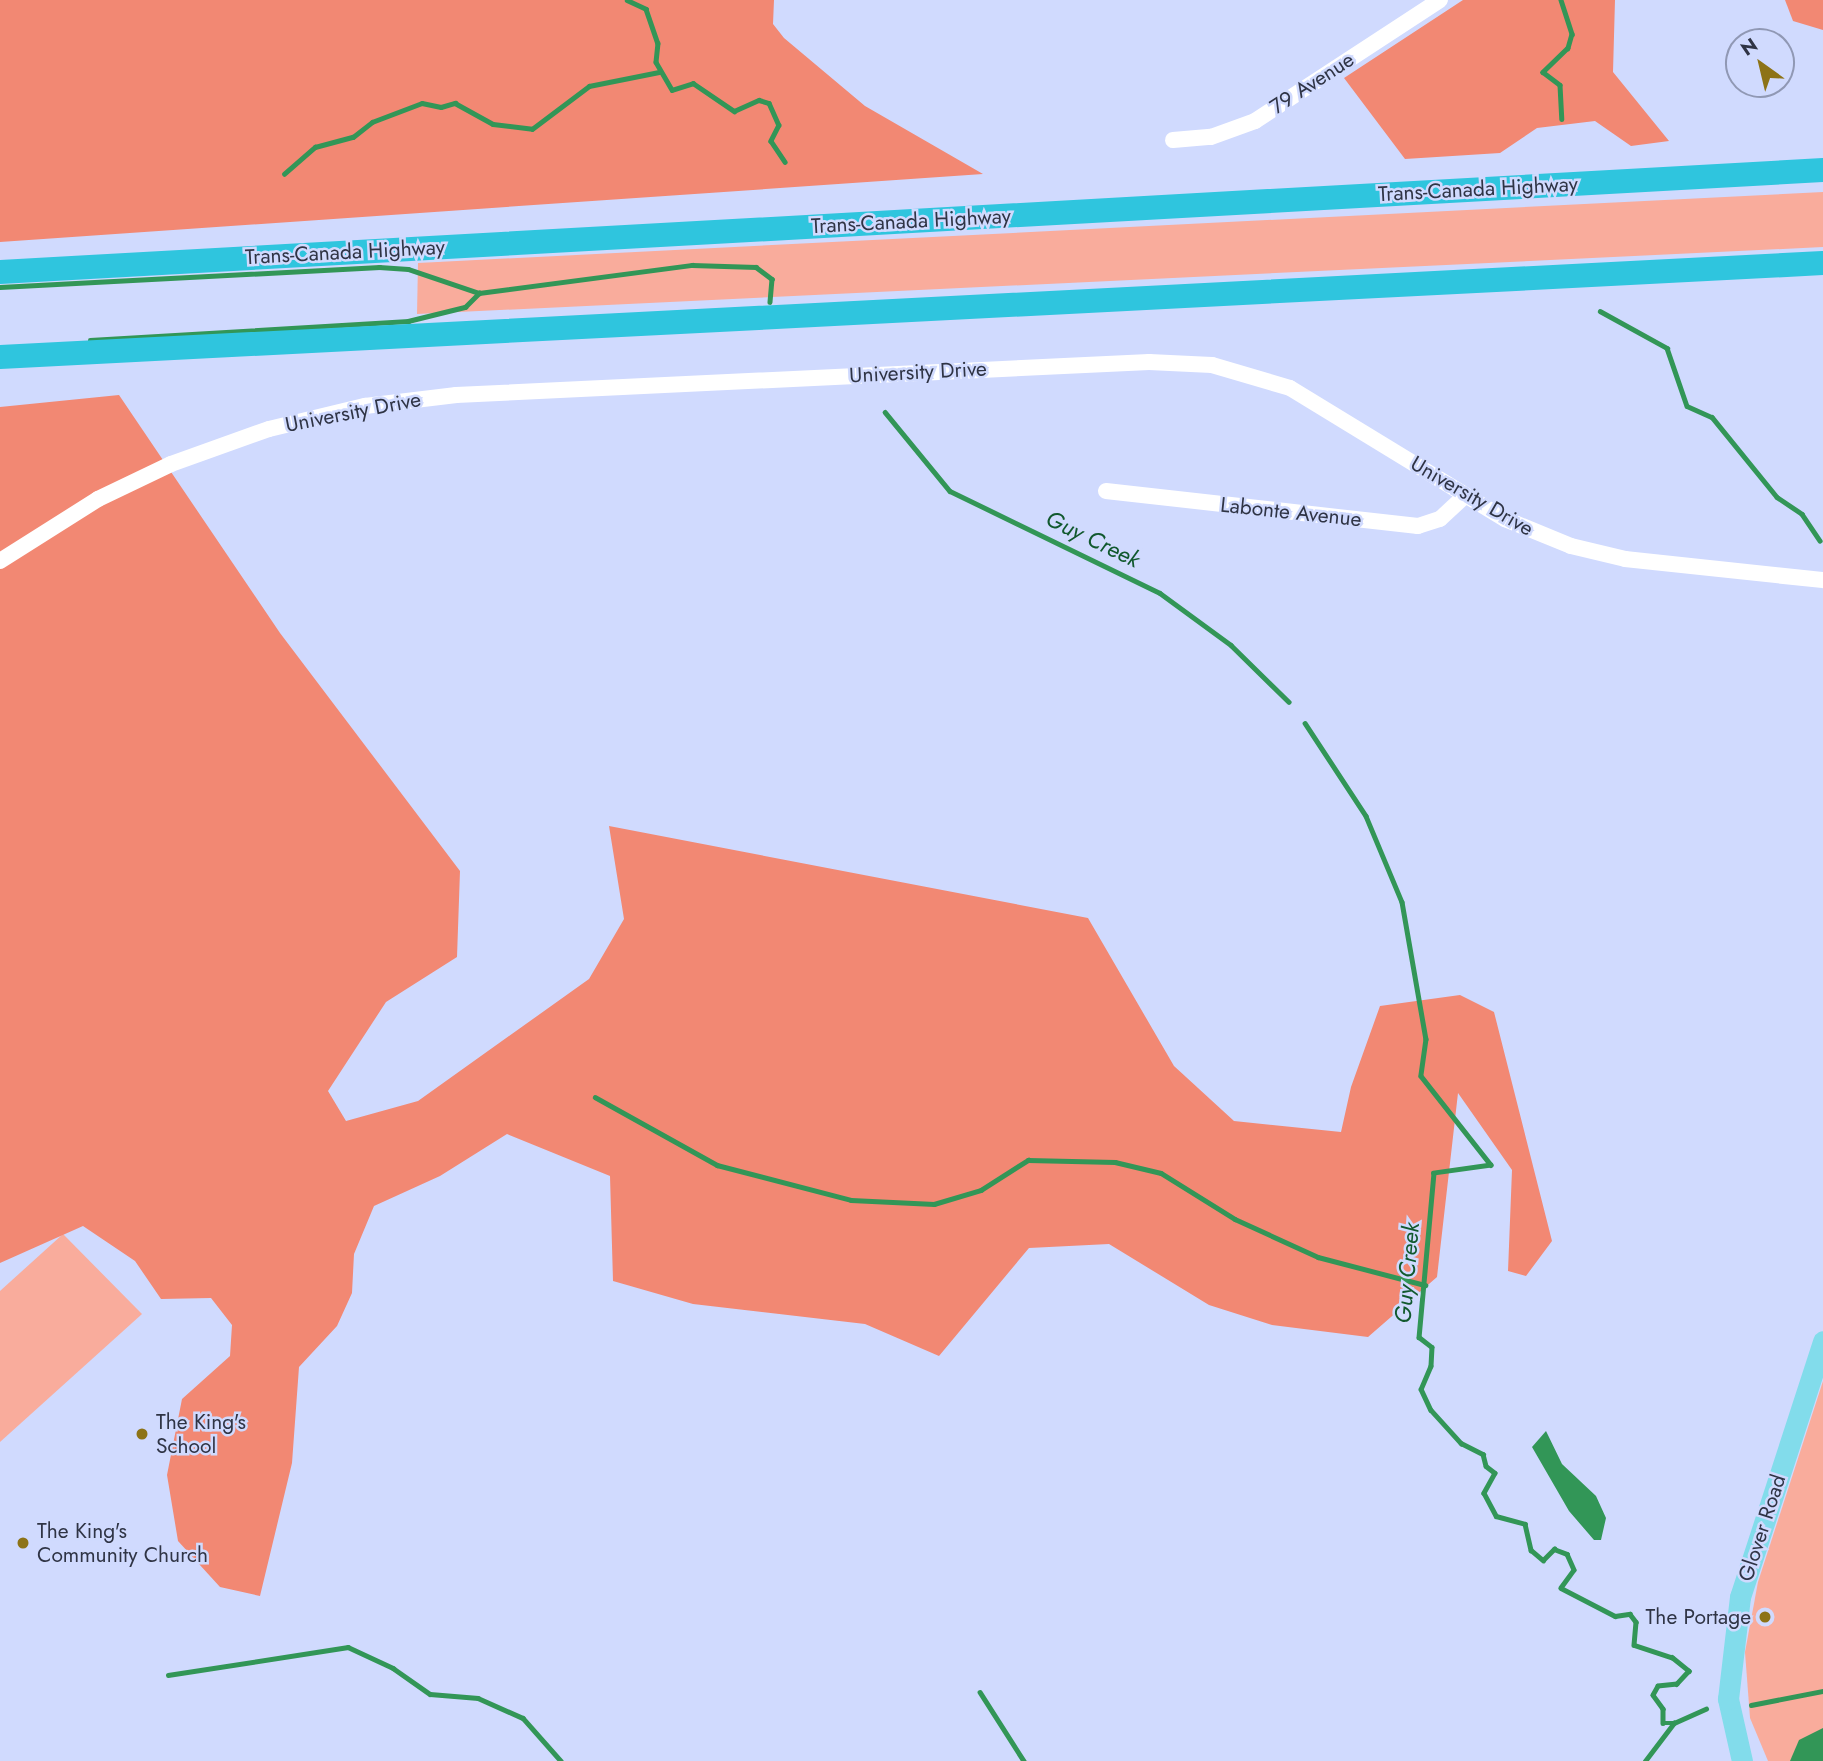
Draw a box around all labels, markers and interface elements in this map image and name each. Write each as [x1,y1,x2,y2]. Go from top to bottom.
north arrow [1725,28,1795,98]
text: N [1735,31,1763,62]
street label: 79 Avenue [1265,47,1359,119]
street label: Trans-Canada Highway [1377,171,1579,207]
street label: Trans-Canada Highway [810,203,1012,239]
street label: Trans-Canada Highway [244,234,446,270]
street label: University Drive [849,356,987,388]
street label: University Drive [283,386,423,438]
street label: University Drive [1406,451,1538,541]
street label: Labonte Avenue [1219,492,1363,532]
water label: Guy Creek [1041,504,1145,574]
water label: Guy Creek [1389,1221,1425,1325]
place label: The King's School [156,1409,246,1459]
marker: The King's School [134,1426,150,1442]
street label: Glover Road [1733,1471,1791,1585]
place label: The King's Community Church [37,1518,208,1568]
marker: The King's Community Church [15,1535,31,1551]
place label: The Portage [1646,1604,1751,1630]
marker: The Portage [1757,1609,1773,1625]

